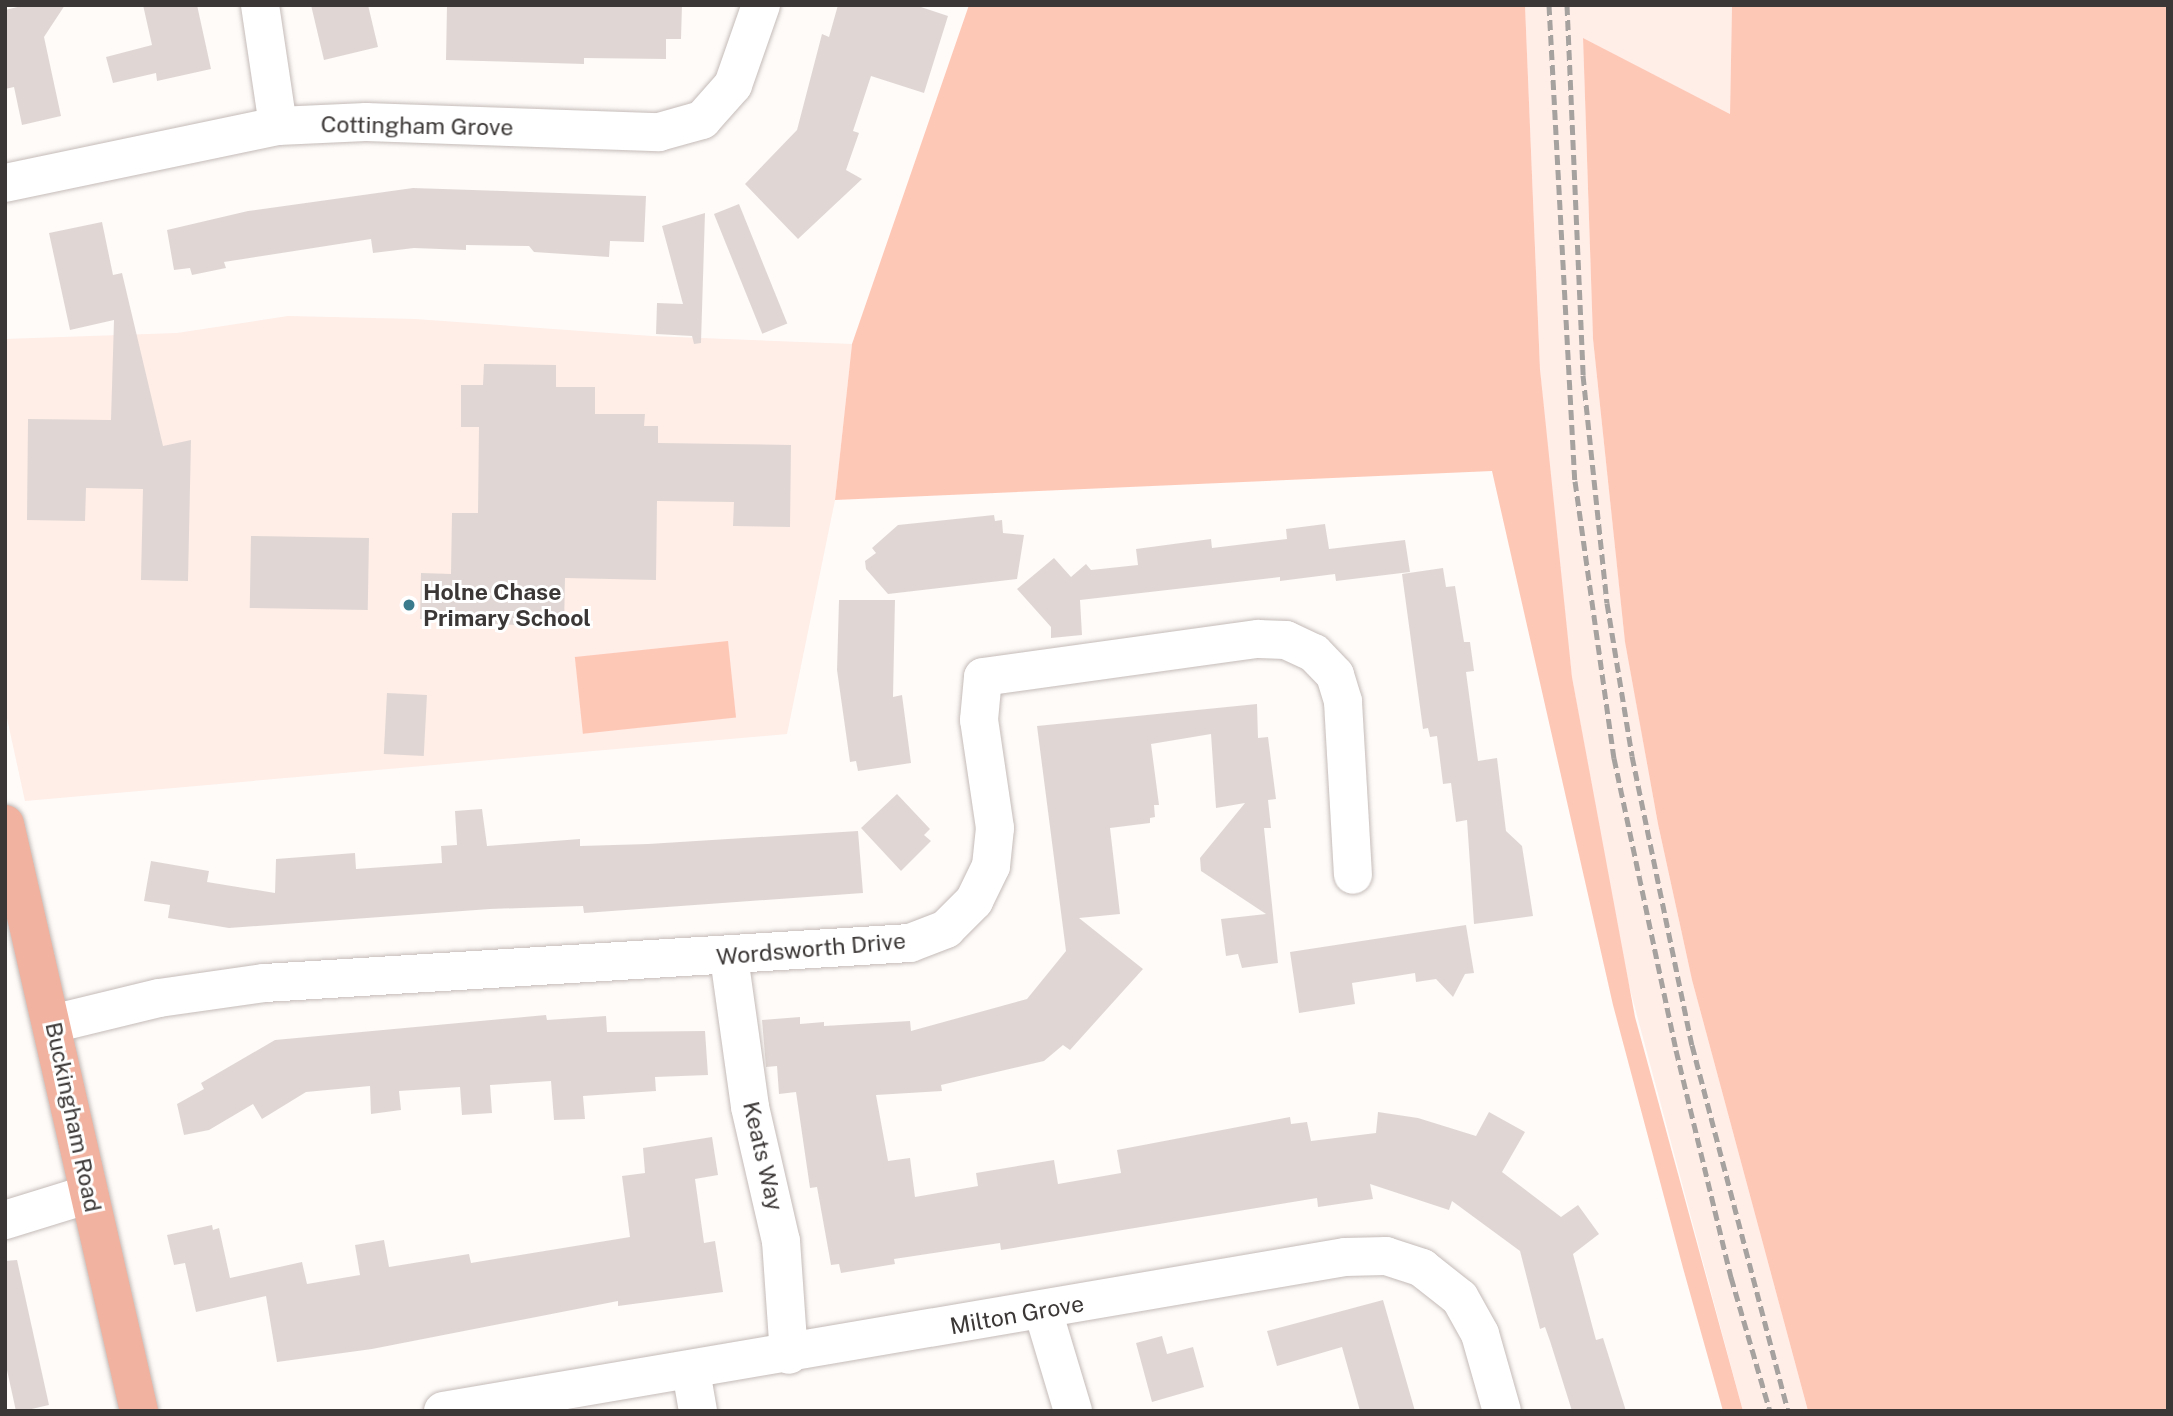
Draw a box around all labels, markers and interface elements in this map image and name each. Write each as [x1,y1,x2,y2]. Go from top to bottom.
street label: Cottingham Grove [320,111,514,141]
place label: Holne Chase Primary School [423,578,591,632]
marker: Holne Chase Primary School [401,597,417,613]
street label: Wordsworth Drive [715,927,907,971]
street label: Buckingham Road [39,1020,107,1214]
street label: Keats Way [737,1098,789,1214]
street label: Milton Grove [948,1290,1086,1340]

